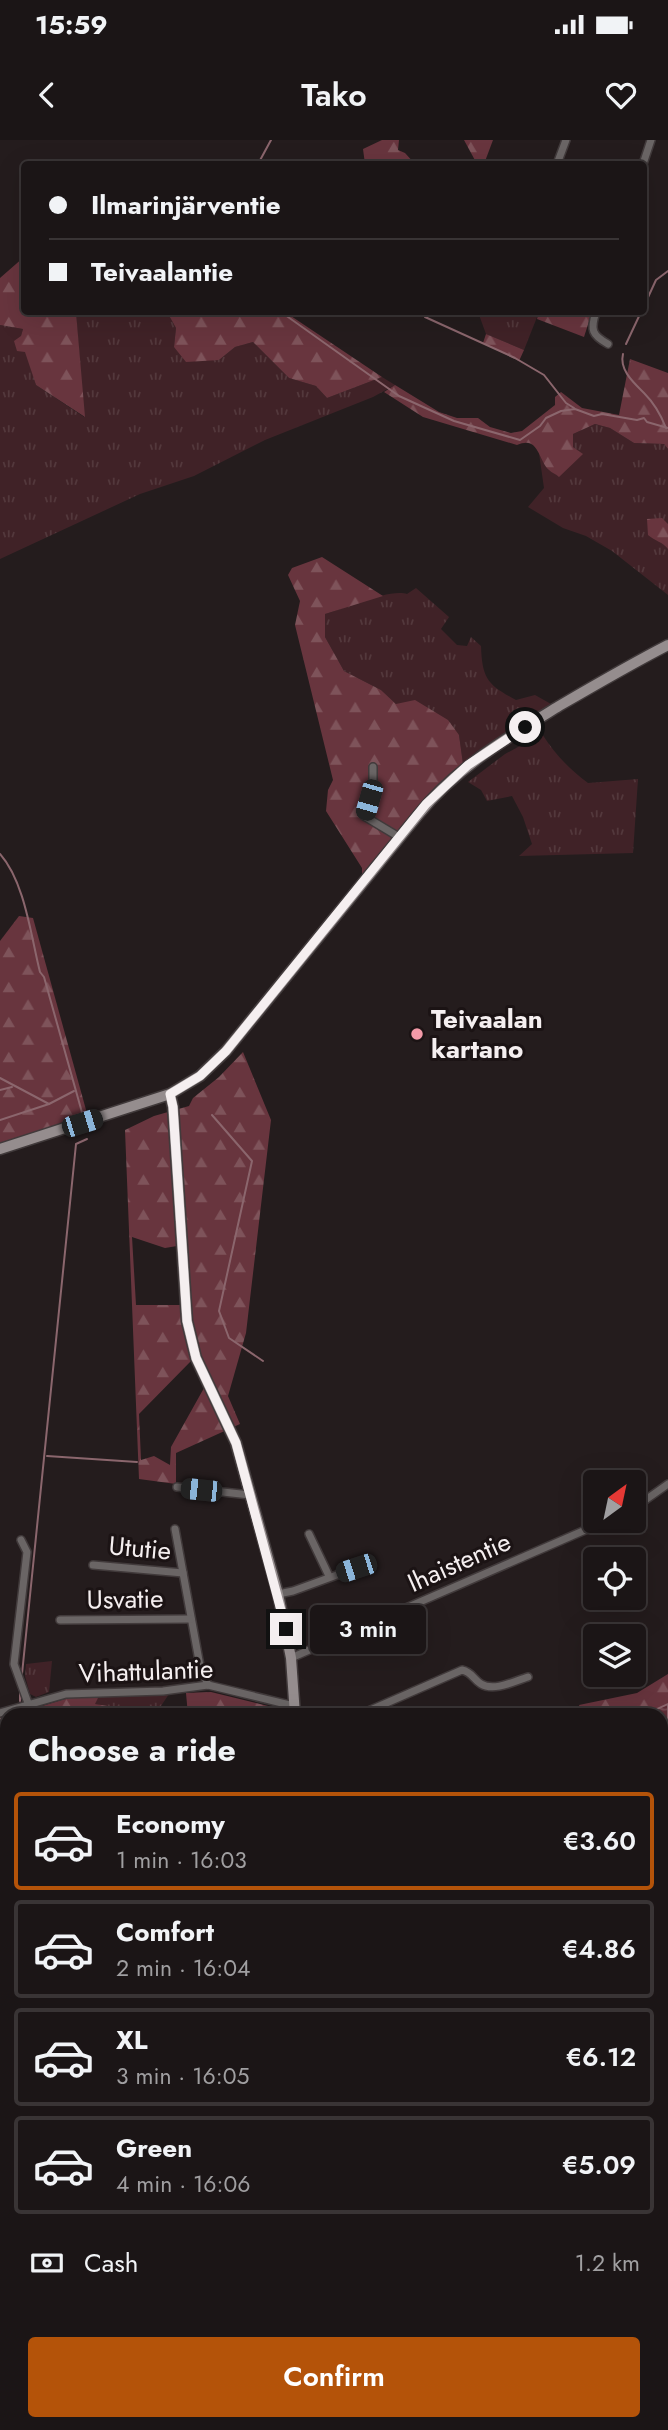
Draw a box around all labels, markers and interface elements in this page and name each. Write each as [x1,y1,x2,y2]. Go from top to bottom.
text: 15:59 [35,6,108,44]
text: Tako [301,72,367,118]
icon: back [28,76,66,114]
icon: heart [602,76,640,114]
text: Ilmarinjärventie [91,186,281,224]
text: Teivaalantie [91,253,233,291]
route start [509,711,541,743]
car [354,777,385,823]
place label: Teivaalan kartano [431,1000,543,1068]
marker: Teivaalan kartano [409,1026,425,1042]
car [59,1107,106,1139]
north arrow [583,1470,646,1533]
map controls [583,1470,646,1687]
car [180,1477,223,1503]
street label: Ihaistentie [401,1522,517,1602]
street label: Ututie [107,1526,173,1570]
button: locate [583,1547,646,1610]
car [333,1552,380,1584]
street label: Usvatie [86,1579,164,1619]
callout: 3 min [310,1604,426,1654]
text: 3 min [339,1612,397,1646]
route end [270,1613,302,1645]
button: layers [583,1624,646,1687]
street label: Vihattulantie [78,1650,214,1692]
text: Choose a ride [28,1727,236,1773]
text: Economy [116,1805,225,1843]
icon: car [32,1810,95,1873]
text: €3.60 [563,1822,636,1860]
text: 1 min · 16:03 [116,1843,247,1877]
text: Comfort [116,1913,214,1951]
icon: car [32,1918,95,1981]
text: €4.86 [562,1930,636,1968]
text: 2 min · 16:04 [116,1951,250,1985]
text: XL [116,2021,148,2059]
icon: car [32,2026,95,2089]
text: €6.12 [566,2038,636,2076]
text: 3 min · 16:05 [116,2059,249,2093]
text: Green [116,2129,192,2167]
icon: car [32,2134,95,2197]
text: €5.09 [562,2146,636,2184]
text: 4 min · 16:06 [116,2167,251,2201]
icon: cash [28,2244,66,2282]
text: Cash [84,2244,138,2282]
text: 1.2 km [575,2246,640,2280]
button: Confirm [28,2337,640,2417]

